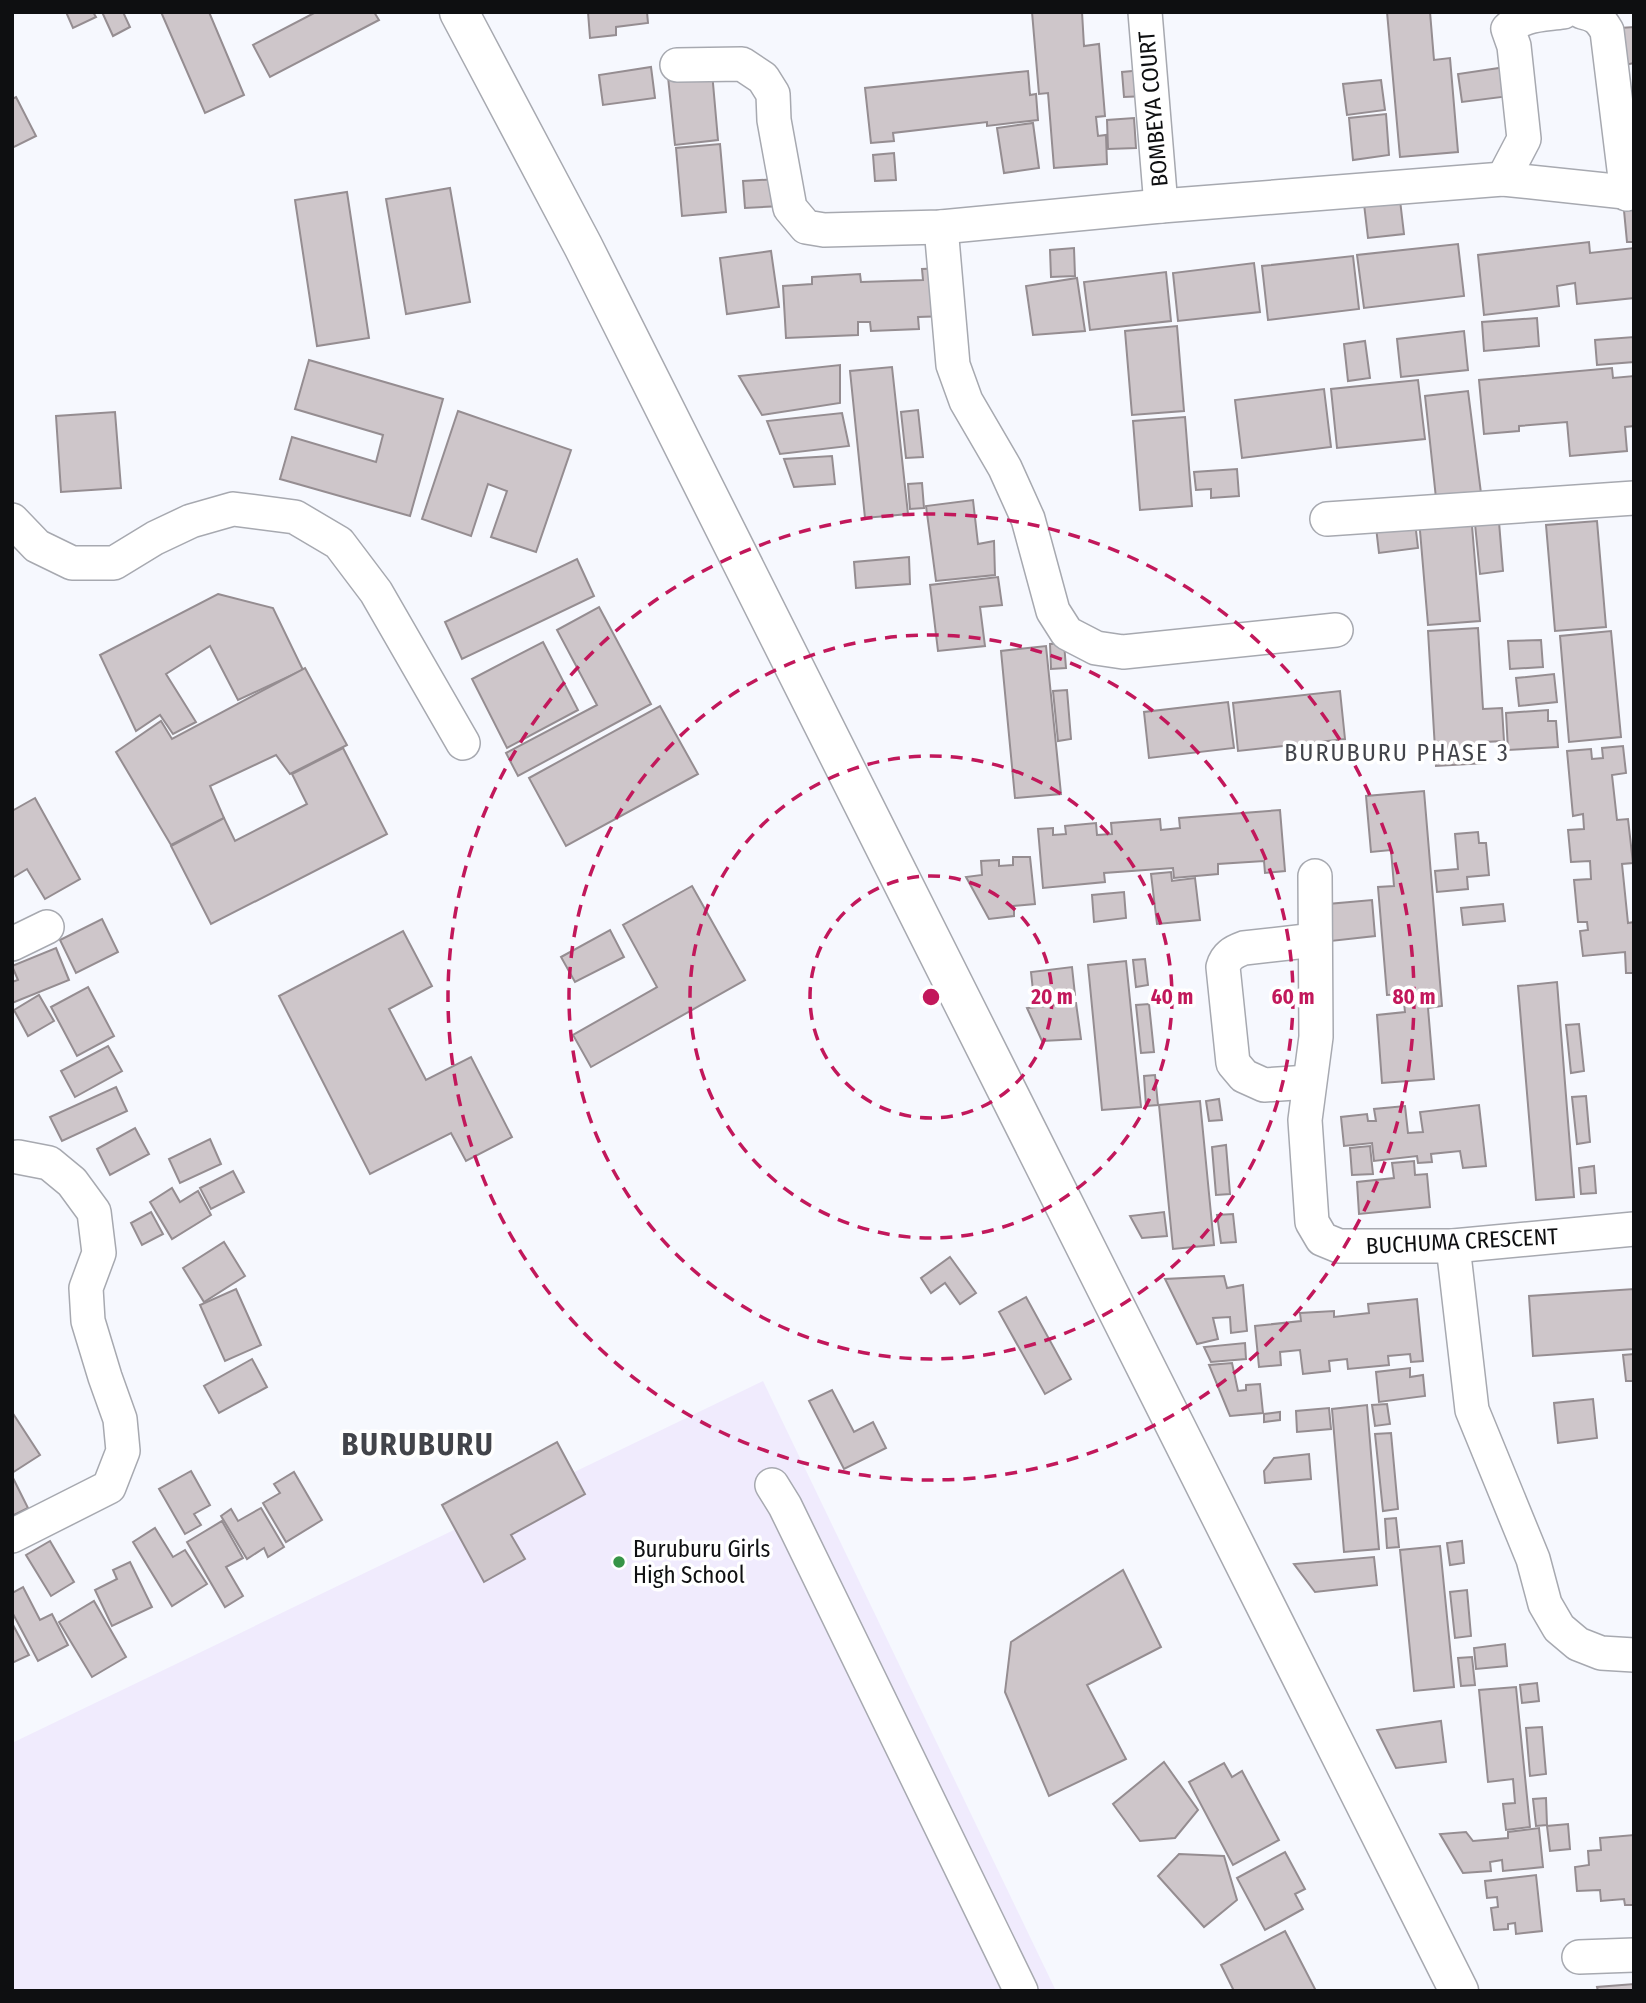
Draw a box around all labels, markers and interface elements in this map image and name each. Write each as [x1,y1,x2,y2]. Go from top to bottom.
street label: BOMBEYA COURT [1132,30,1174,188]
district label: BURUBURU PHASE 3 [1284,739,1510,767]
text: 20 m [1030,984,1073,1010]
text: 40 m [1151,984,1193,1010]
text: 60 m [1272,984,1314,1010]
text: 80 m [1393,984,1435,1010]
centre of rings [919,985,943,1009]
street label: BUCHUMA CRESCENT [1365,1222,1559,1260]
district label: BURUBURU [341,1427,495,1463]
place label: Buruburu Girls High School [633,1535,770,1589]
marker: Buruburu Girls High School [611,1554,627,1570]

